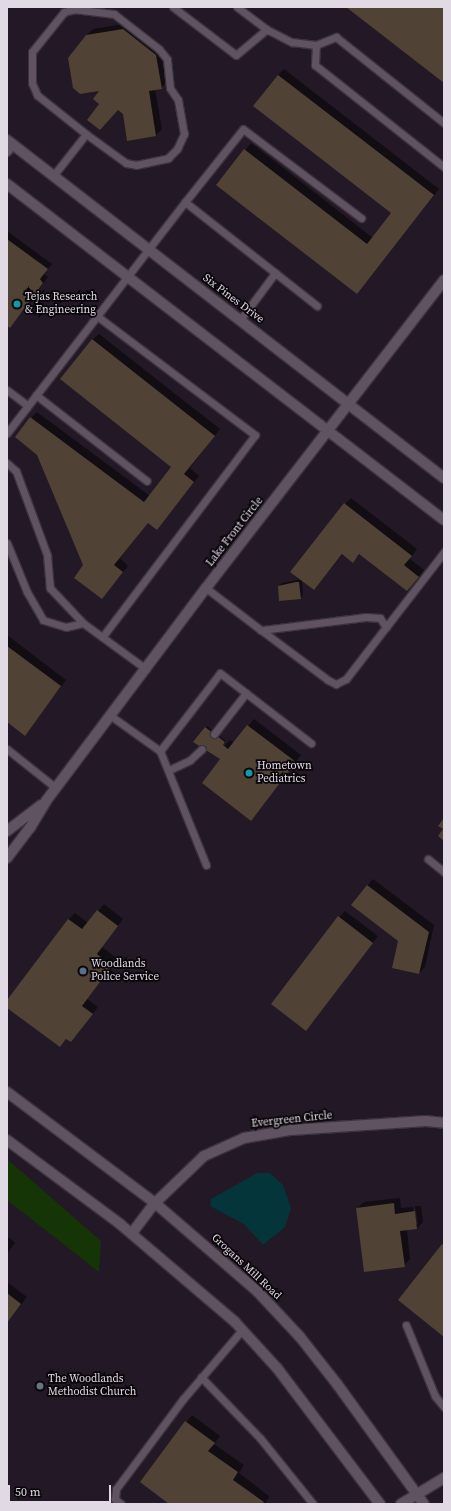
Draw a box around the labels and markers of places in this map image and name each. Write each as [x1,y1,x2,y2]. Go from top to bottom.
place label: Tejas Research & Engineering [25,291,97,317]
marker: Tejas Research & Engineering [12,299,22,309]
place label: Hometown Pediatrics [257,760,312,786]
marker: Hometown Pediatrics [244,768,254,778]
place label: Woodlands Police Service [91,958,159,984]
marker: Woodlands Police Service [78,966,88,976]
place label: The Woodlands Methodist Church [48,1373,136,1399]
marker: The Woodlands Methodist Church [35,1381,45,1391]

